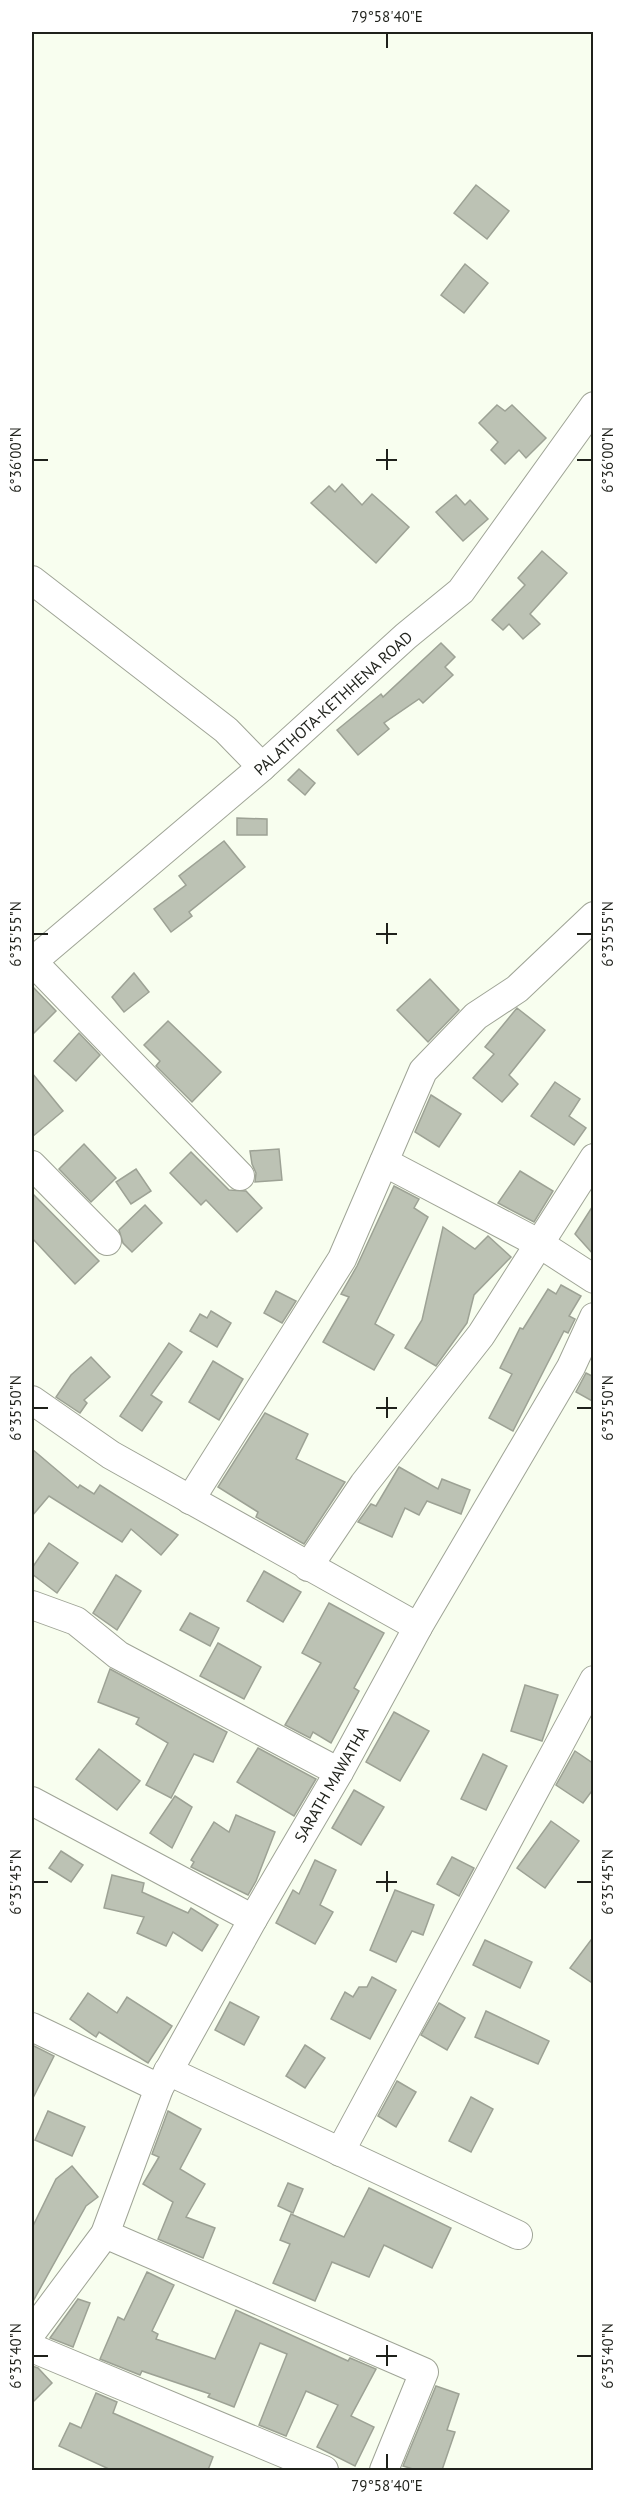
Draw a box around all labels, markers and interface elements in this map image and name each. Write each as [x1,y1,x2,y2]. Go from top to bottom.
text: 79°58'40"E [351,7,423,26]
text: 6°36'00"N [6,427,25,493]
text: 6°36'00"N [598,427,617,493]
street label: PALATHOTA-KETHHENA ROAD [250,627,416,779]
text: 6°35'55"N [6,901,25,967]
text: 6°35'55"N [598,901,617,967]
text: 6°35'50"N [6,1375,25,1441]
text: 6°35'50"N [598,1375,617,1441]
street label: SARATH MAWATHA [290,1722,373,1846]
text: 6°35'45"N [6,1849,25,1915]
text: 6°35'45"N [598,1849,617,1915]
text: 6°35'40"N [6,2323,25,2389]
text: 6°35'40"N [598,2323,617,2389]
text: 79°58'40"E [351,2476,423,2495]

